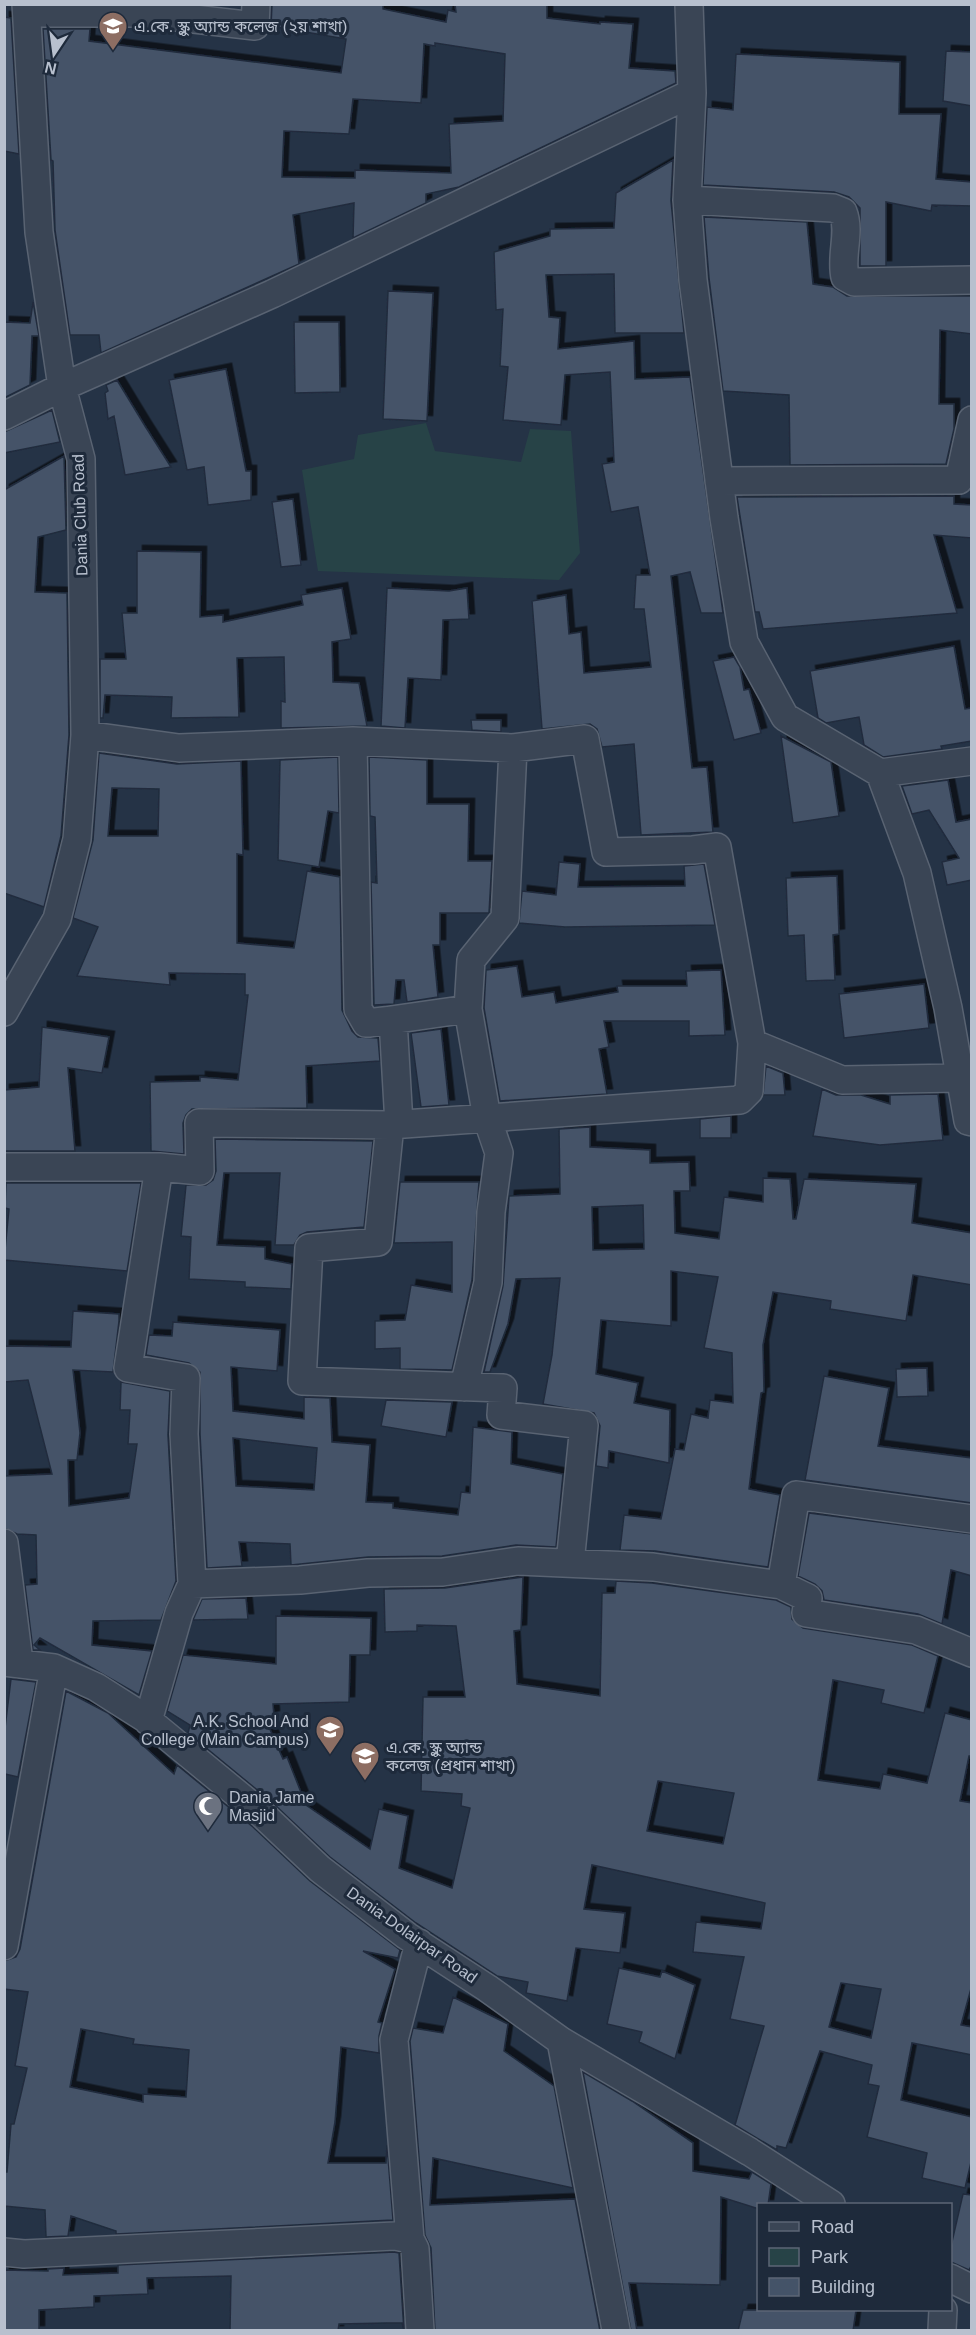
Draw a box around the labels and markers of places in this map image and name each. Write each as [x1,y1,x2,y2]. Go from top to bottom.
school or university icon: এ.কে. স্কুল অ্যান্ড কলেজ (২য় শাখা) [97,10,129,52]
place label: এ.কে. স্কুল অ্যান্ড কলেজ (২য় শাখা) [134,18,347,36]
place label: A.K. School And College (Main Campus) [141,1713,309,1748]
school or university icon: A.K. School And College (Main Campus) [314,1714,346,1756]
place label: এ.কে. স্কুল অ্যান্ড কলেজ (প্রধান শাখা) [385,1739,515,1774]
school or university icon: এ.কে. স্কুল অ্যান্ড কলেজ (প্রধান শাখা) [349,1740,381,1782]
place label: Dania Jame Masjid [229,1789,314,1824]
mosque icon: Dania Jame Masjid [192,1790,224,1832]

